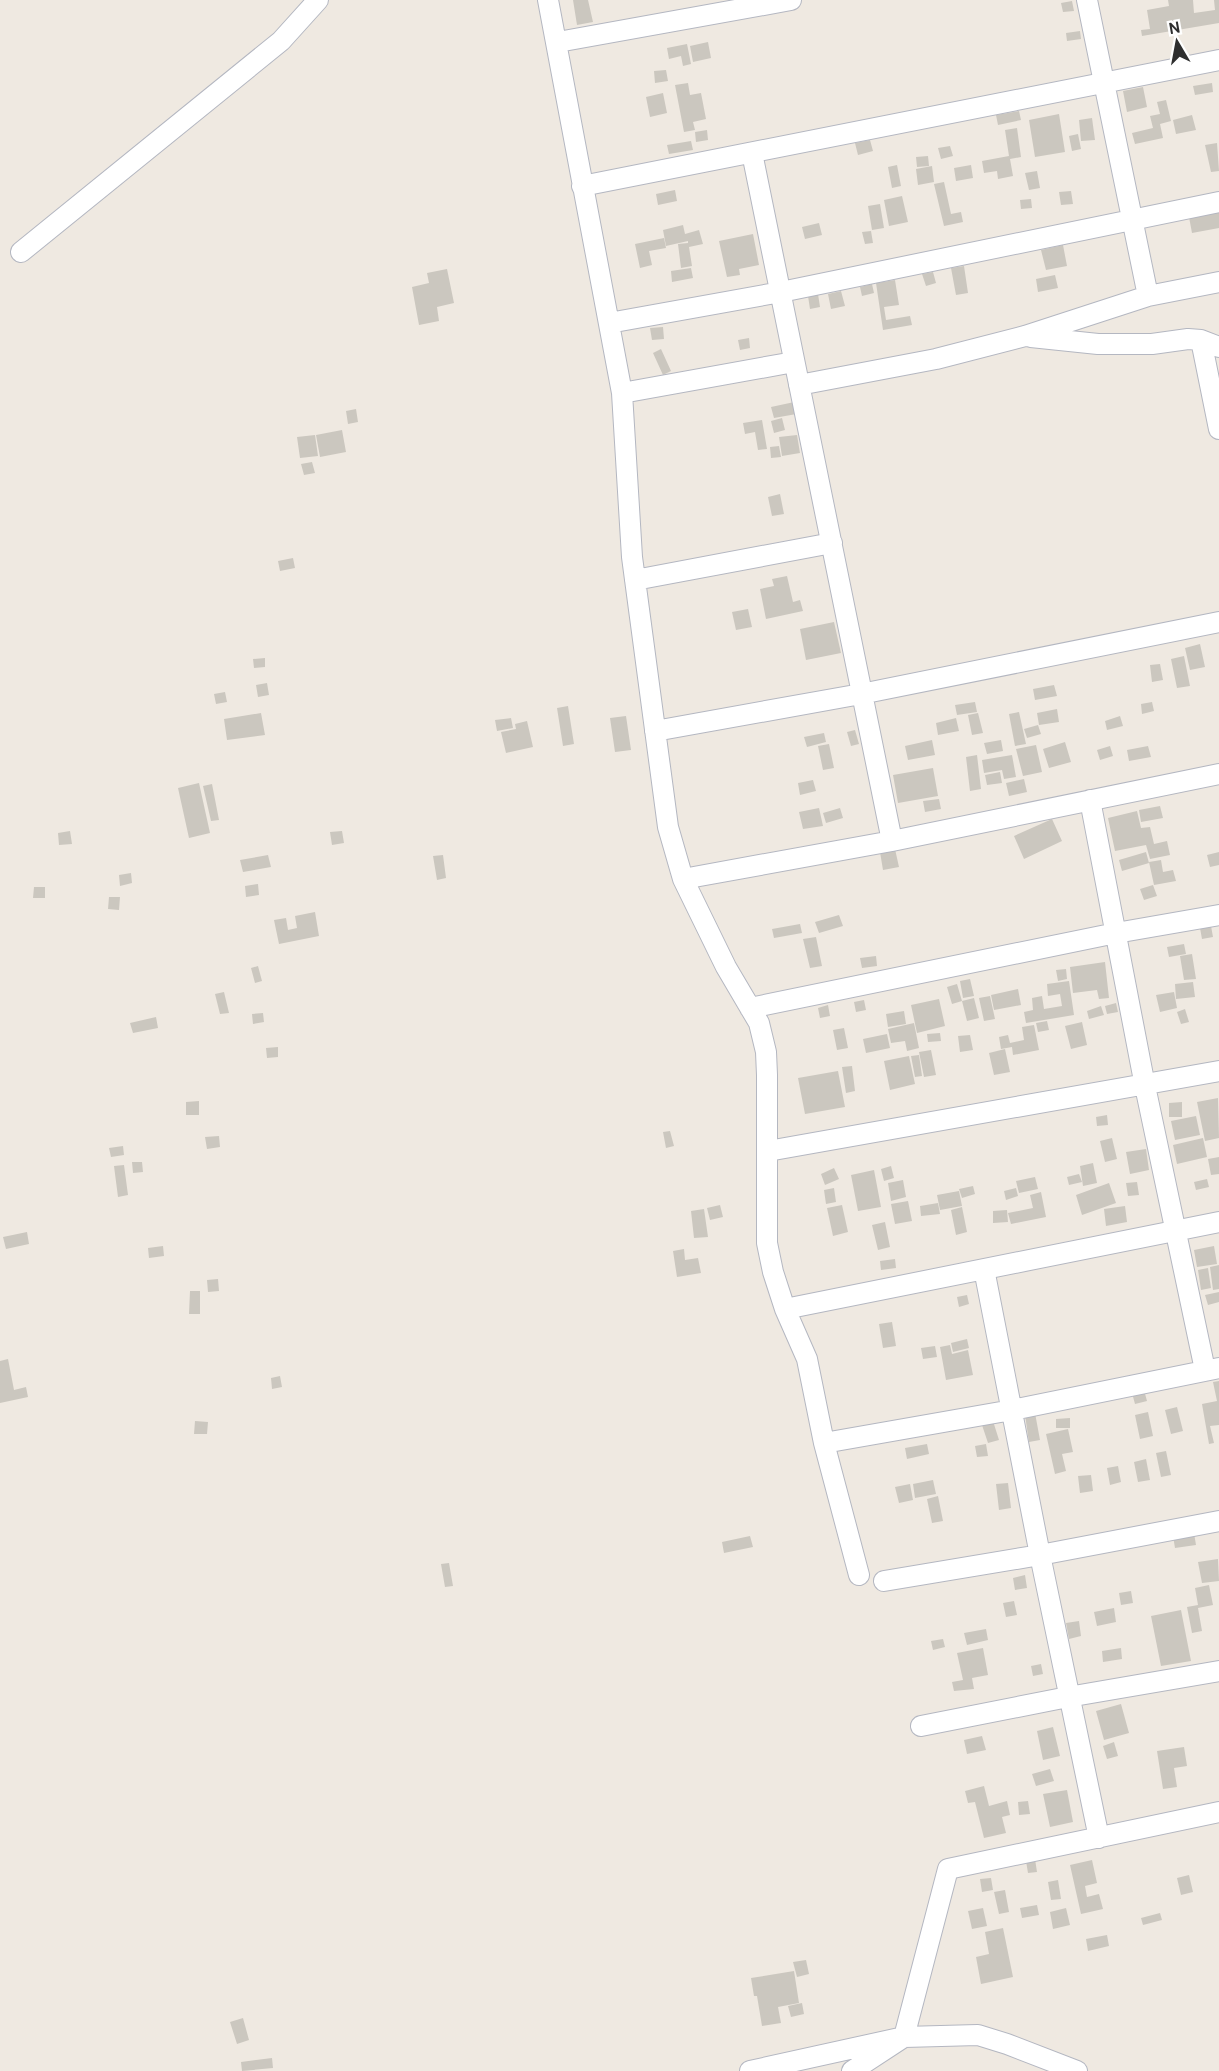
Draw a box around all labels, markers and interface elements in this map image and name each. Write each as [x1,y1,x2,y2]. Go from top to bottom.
north arrow [1147,12,1207,72]
text: N [1167,18,1182,40]

